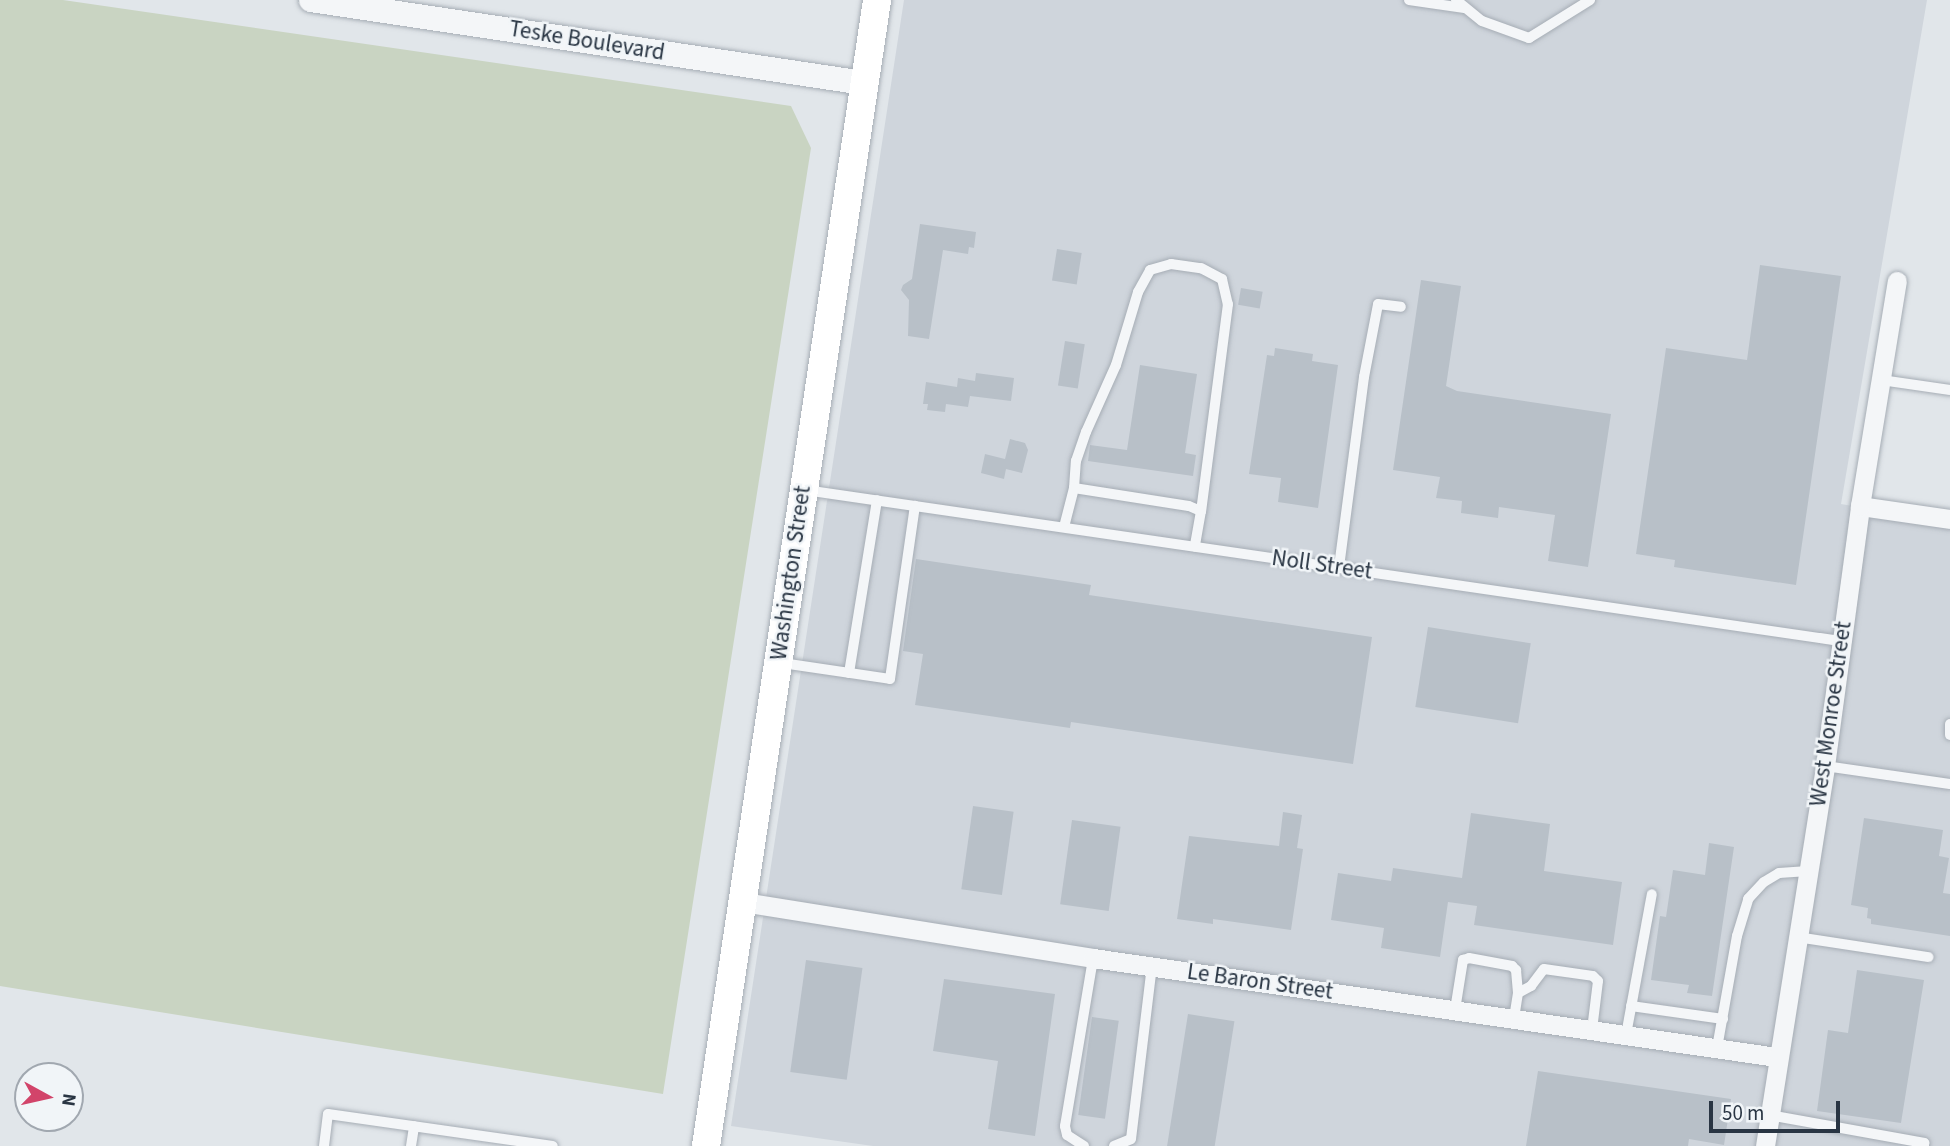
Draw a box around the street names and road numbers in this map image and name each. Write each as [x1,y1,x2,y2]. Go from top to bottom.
street label: Teske Boulevard [507,15,667,67]
street label: Washington Street [765,484,817,662]
street label: Noll Street [1270,544,1374,586]
street label: West Monroe Street [1804,620,1858,808]
street label: Le Baron Street [1185,958,1335,1006]

